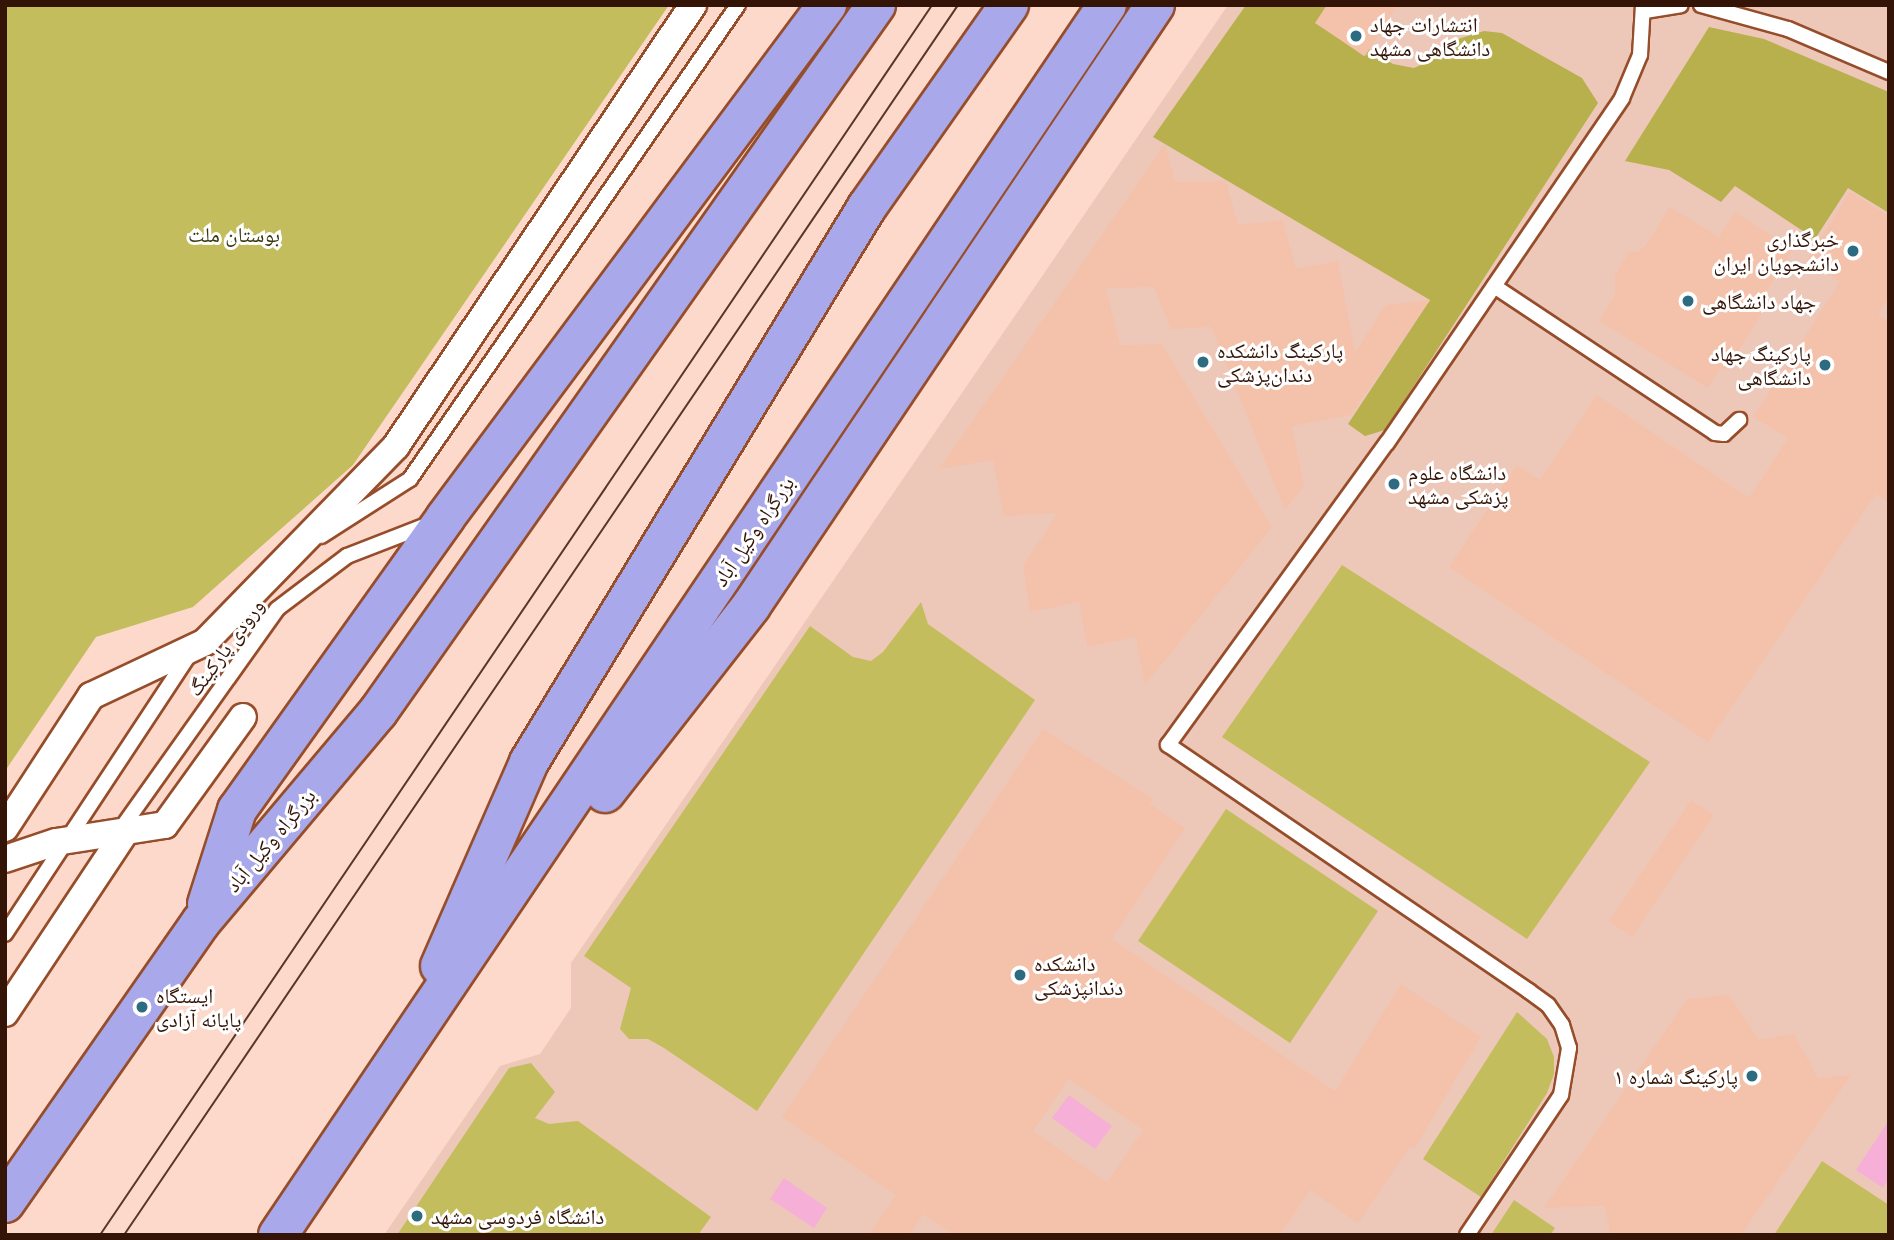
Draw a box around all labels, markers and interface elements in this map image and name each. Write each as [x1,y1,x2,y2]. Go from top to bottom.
place label: انتشارات جهاد دانشگاهی مشهد [1370,11,1490,61]
marker: انتشارات جهاد دانشگاهی مشهد [1348,28,1364,44]
park label: بوستان ملت [188,221,280,247]
place label: خبرگذاری دانشجویان ایران [1714,226,1839,276]
marker: خبرگذاری دانشجویان ایران [1845,243,1861,259]
place label: جهاد دانشگاهی [1702,288,1816,314]
marker: جهاد دانشگاهی [1680,293,1696,309]
place label: پارکینگ دانشکده دندان‌پزشکی [1217,337,1343,387]
place label: پارکینگ جهاد دانشگاهی [1711,340,1811,390]
marker: پارکینگ دانشکده دندان‌پزشکی [1195,354,1211,370]
marker: پارکینگ جهاد دانشگاهی [1817,357,1833,373]
place label: دانشگاه علوم پزشکی مشهد [1408,459,1508,509]
street label: بزرگراه وکیل آباد [707,471,799,591]
marker: دانشگاه علوم پزشکی مشهد [1386,476,1402,492]
street label: ورودی پارکینگ [181,593,269,701]
street label: بزرگراه وکیل آباد [219,783,321,897]
place label: دانشکده دندانپزشکی [1034,950,1123,1000]
marker: دانشکده دندانپزشکی [1012,967,1028,983]
place label: ایستگاه پایانه آزادی [156,982,241,1032]
marker: ایستگاه پایانه آزادی [134,999,150,1015]
place label: پارکینگ شماره ۱ [1614,1063,1738,1089]
marker: پارکینگ شماره ۱ [1744,1068,1760,1084]
place label: دانشگاه فردوسی مشهد [431,1203,604,1229]
marker: دانشگاه فردوسی مشهد [409,1208,425,1224]

